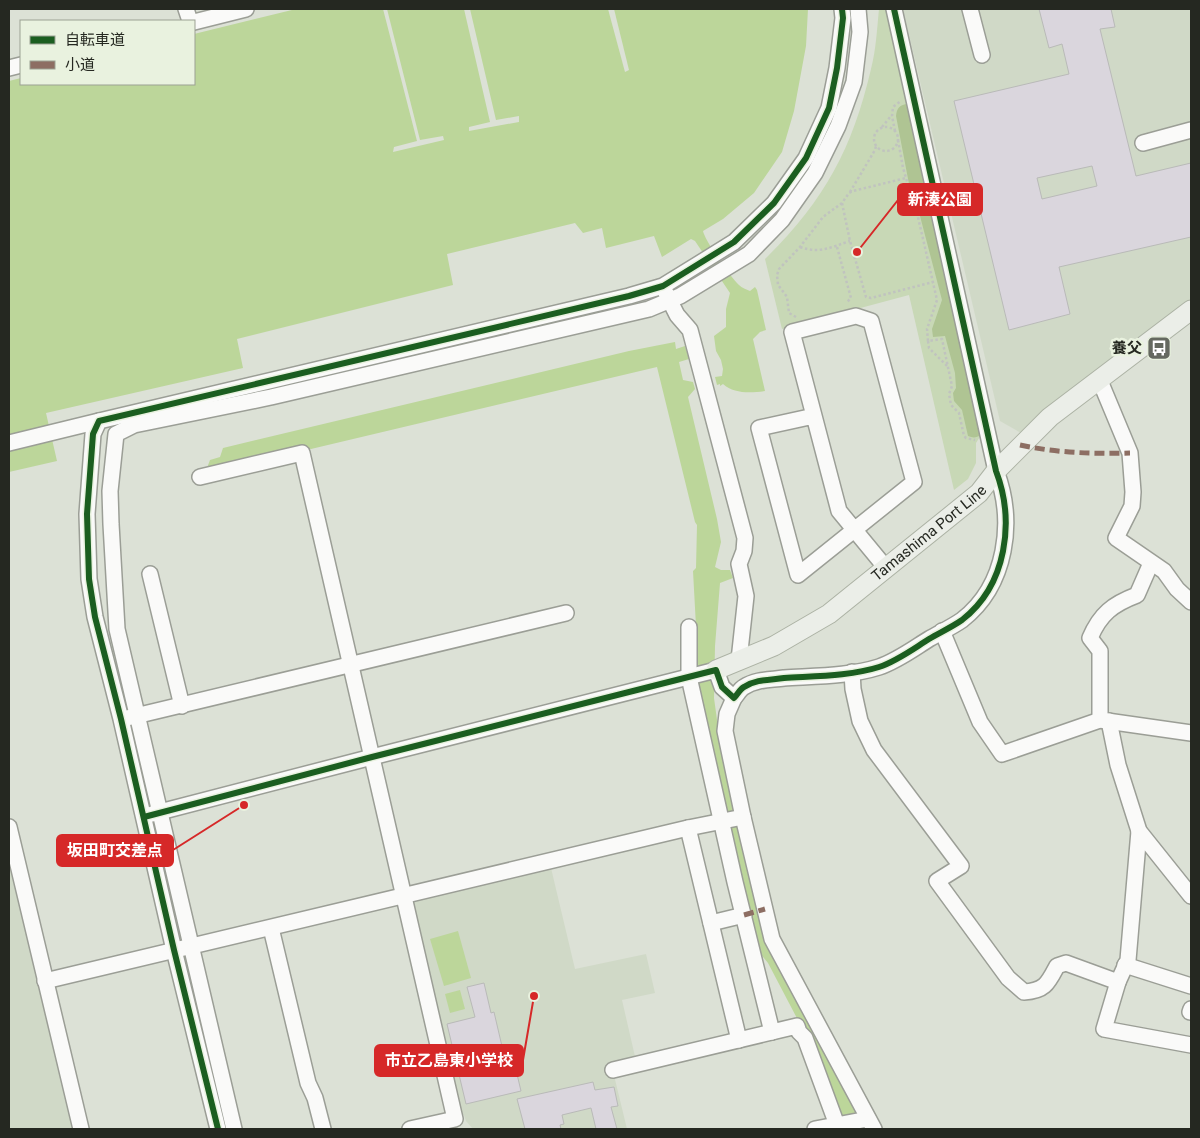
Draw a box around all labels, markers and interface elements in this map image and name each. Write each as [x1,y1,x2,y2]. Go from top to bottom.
legend [20,20,195,85]
text: 自転車道 [65,31,125,49]
text: 小道 [65,56,95,74]
callout: 新湊公園 [898,184,982,215]
text: 新湊公園 [908,190,972,209]
bus stop icon: 養父 [1146,335,1172,361]
place label: 養父 [1112,339,1142,357]
street label: Tamashima Port Line [868,482,990,585]
callout: 坂田町交差点 [57,835,173,866]
text: 坂田町交差点 [67,841,163,860]
callout: 市立乙島東小学校 [375,1045,523,1076]
text: 市立乙島東小学校 [385,1051,513,1070]

